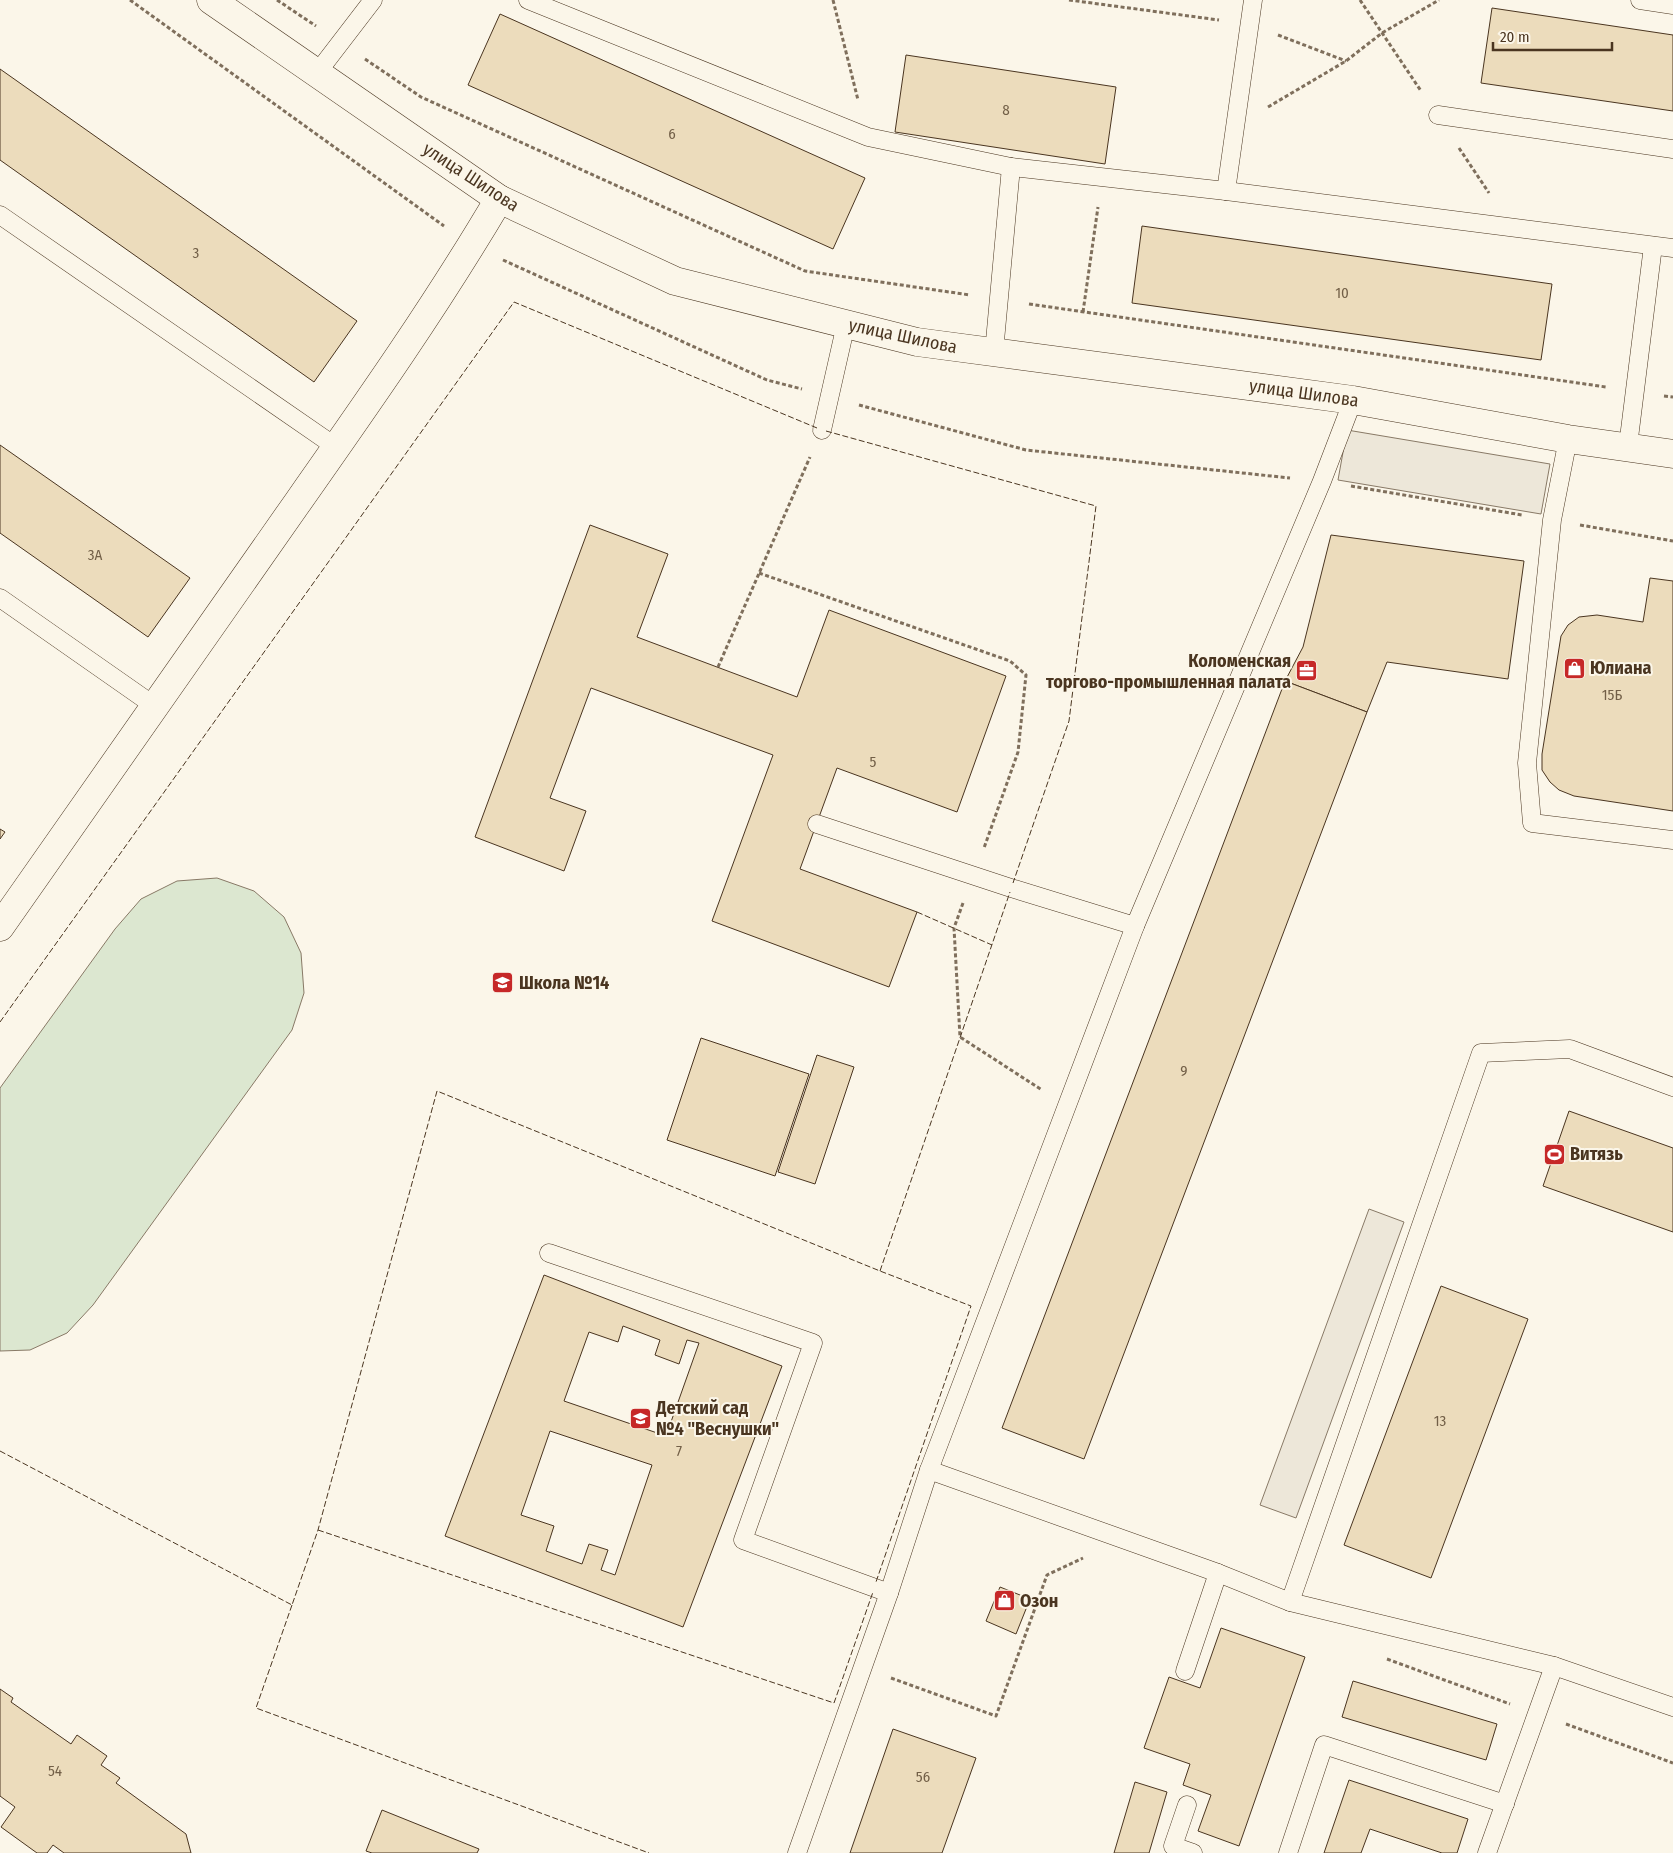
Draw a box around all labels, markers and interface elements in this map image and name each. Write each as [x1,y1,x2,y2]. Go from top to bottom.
scale bar [1493,20,1612,52]
text: 20 m [1500,28,1530,46]
house number: 8 [1002,101,1010,119]
house number: 6 [668,125,676,143]
street label: улица Шилова [419,138,523,216]
house number: 3 [193,244,200,262]
house number: 10 [1335,284,1349,302]
street label: улица Шилова [847,314,959,358]
street label: улица Шилова [1248,374,1360,412]
house number: 3А [88,546,102,564]
place label: Коломенская торгово-промышленная палата [1046,650,1291,693]
shop icon: Юлиана [1562,656,1586,680]
place label: Юлиана [1590,657,1652,679]
office icon: Коломенская торгово-промышленная палата [1295,659,1319,683]
house number: 15Б [1602,686,1622,704]
house number: 5 [870,753,877,771]
school or university icon: Школа №14 [491,971,515,995]
place label: Школа №14 [519,972,609,994]
house number: 9 [1180,1062,1188,1080]
sports icon: Витязь [1542,1142,1566,1166]
place label: Витязь [1570,1143,1623,1165]
place label: Детский сад №4 "Веснушки" [655,1397,779,1440]
school or university icon: Детский сад №4 "Веснушки" [628,1406,652,1430]
house number: 13 [1434,1412,1447,1430]
house number: 7 [676,1442,682,1460]
shop icon: Озон [992,1589,1016,1613]
place label: Озон [1020,1590,1058,1612]
house number: 54 [48,1762,62,1780]
house number: 56 [916,1768,930,1786]

